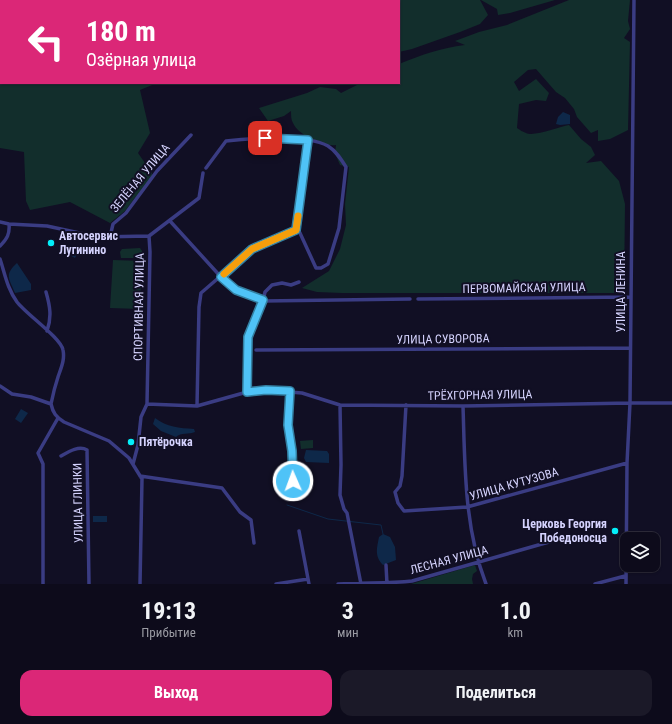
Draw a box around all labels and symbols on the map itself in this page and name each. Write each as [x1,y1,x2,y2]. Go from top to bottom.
pin [248,121,282,155]
street label: ЗЕЛЁНАЯ УЛИЦА [106,140,173,215]
place label: Автосервис Лугинино [59,229,118,257]
marker: Автосервис Лугинино [46,238,56,248]
street label: УЛИЦА ЛЕНИНА [614,251,628,333]
street label: СПОРТИВНАЯ УЛИЦА [131,253,147,361]
street label: ПЕРВОМАЙСКАЯ УЛИЦА [462,279,586,296]
street label: УЛИЦА СУВОРОВА [396,331,490,347]
street label: ТРЁХГОРНАЯ УЛИЦА [428,386,532,403]
place label: Пятёрочка [139,435,193,449]
marker: Пятёрочка [126,437,136,447]
position arrow [272,460,314,502]
street label: УЛИЦА ГЛИНКИ [70,463,86,543]
street label: УЛИЦА КУТУЗОВА [468,465,560,503]
place label: Церковь Георгия Победоносца [522,517,607,545]
marker: Церковь Георгия Победоносца [610,526,620,536]
street label: ЛЕСНАЯ УЛИЦА [409,543,489,577]

